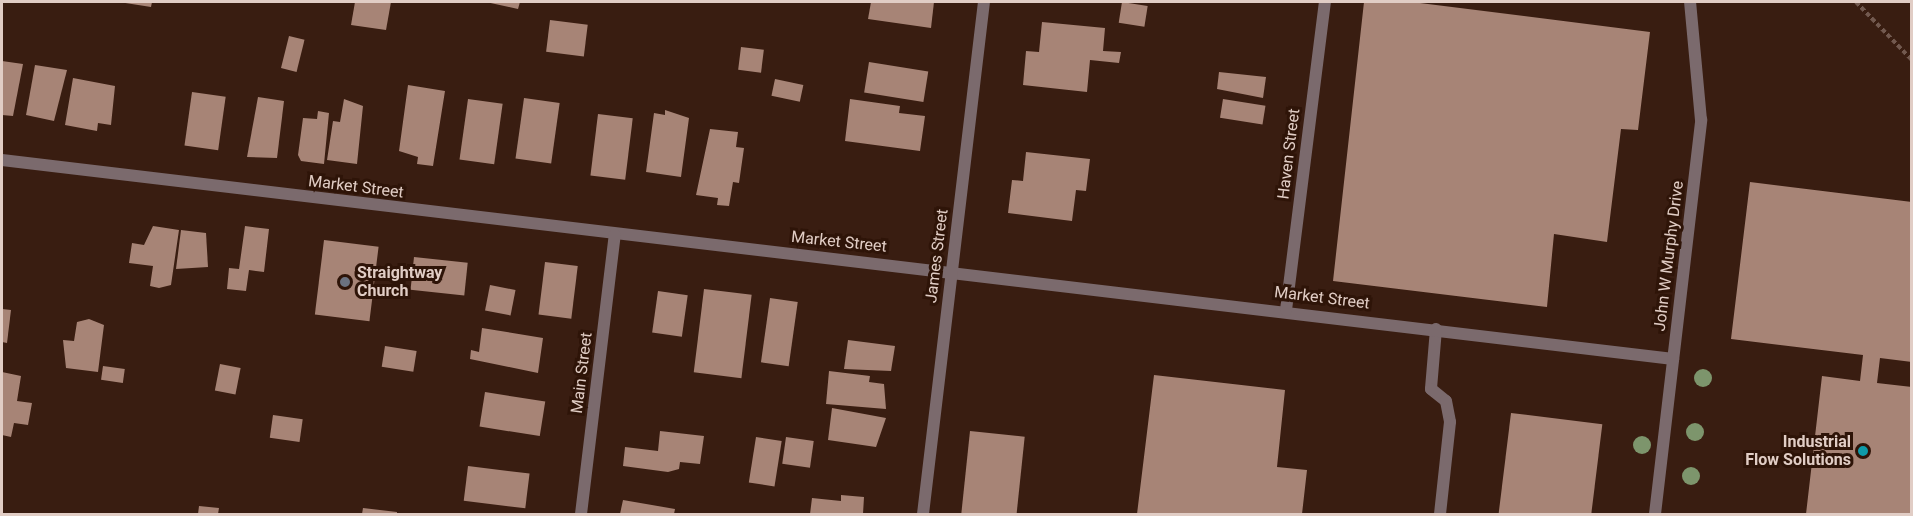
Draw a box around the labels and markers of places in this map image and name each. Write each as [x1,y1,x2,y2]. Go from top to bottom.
place label: Straightway Church [357,263,442,301]
marker: Straightway Church [338,275,352,289]
place label: Industrial Flow Solutions [1745,432,1851,470]
marker: Industrial Flow Solutions [1856,444,1870,458]

